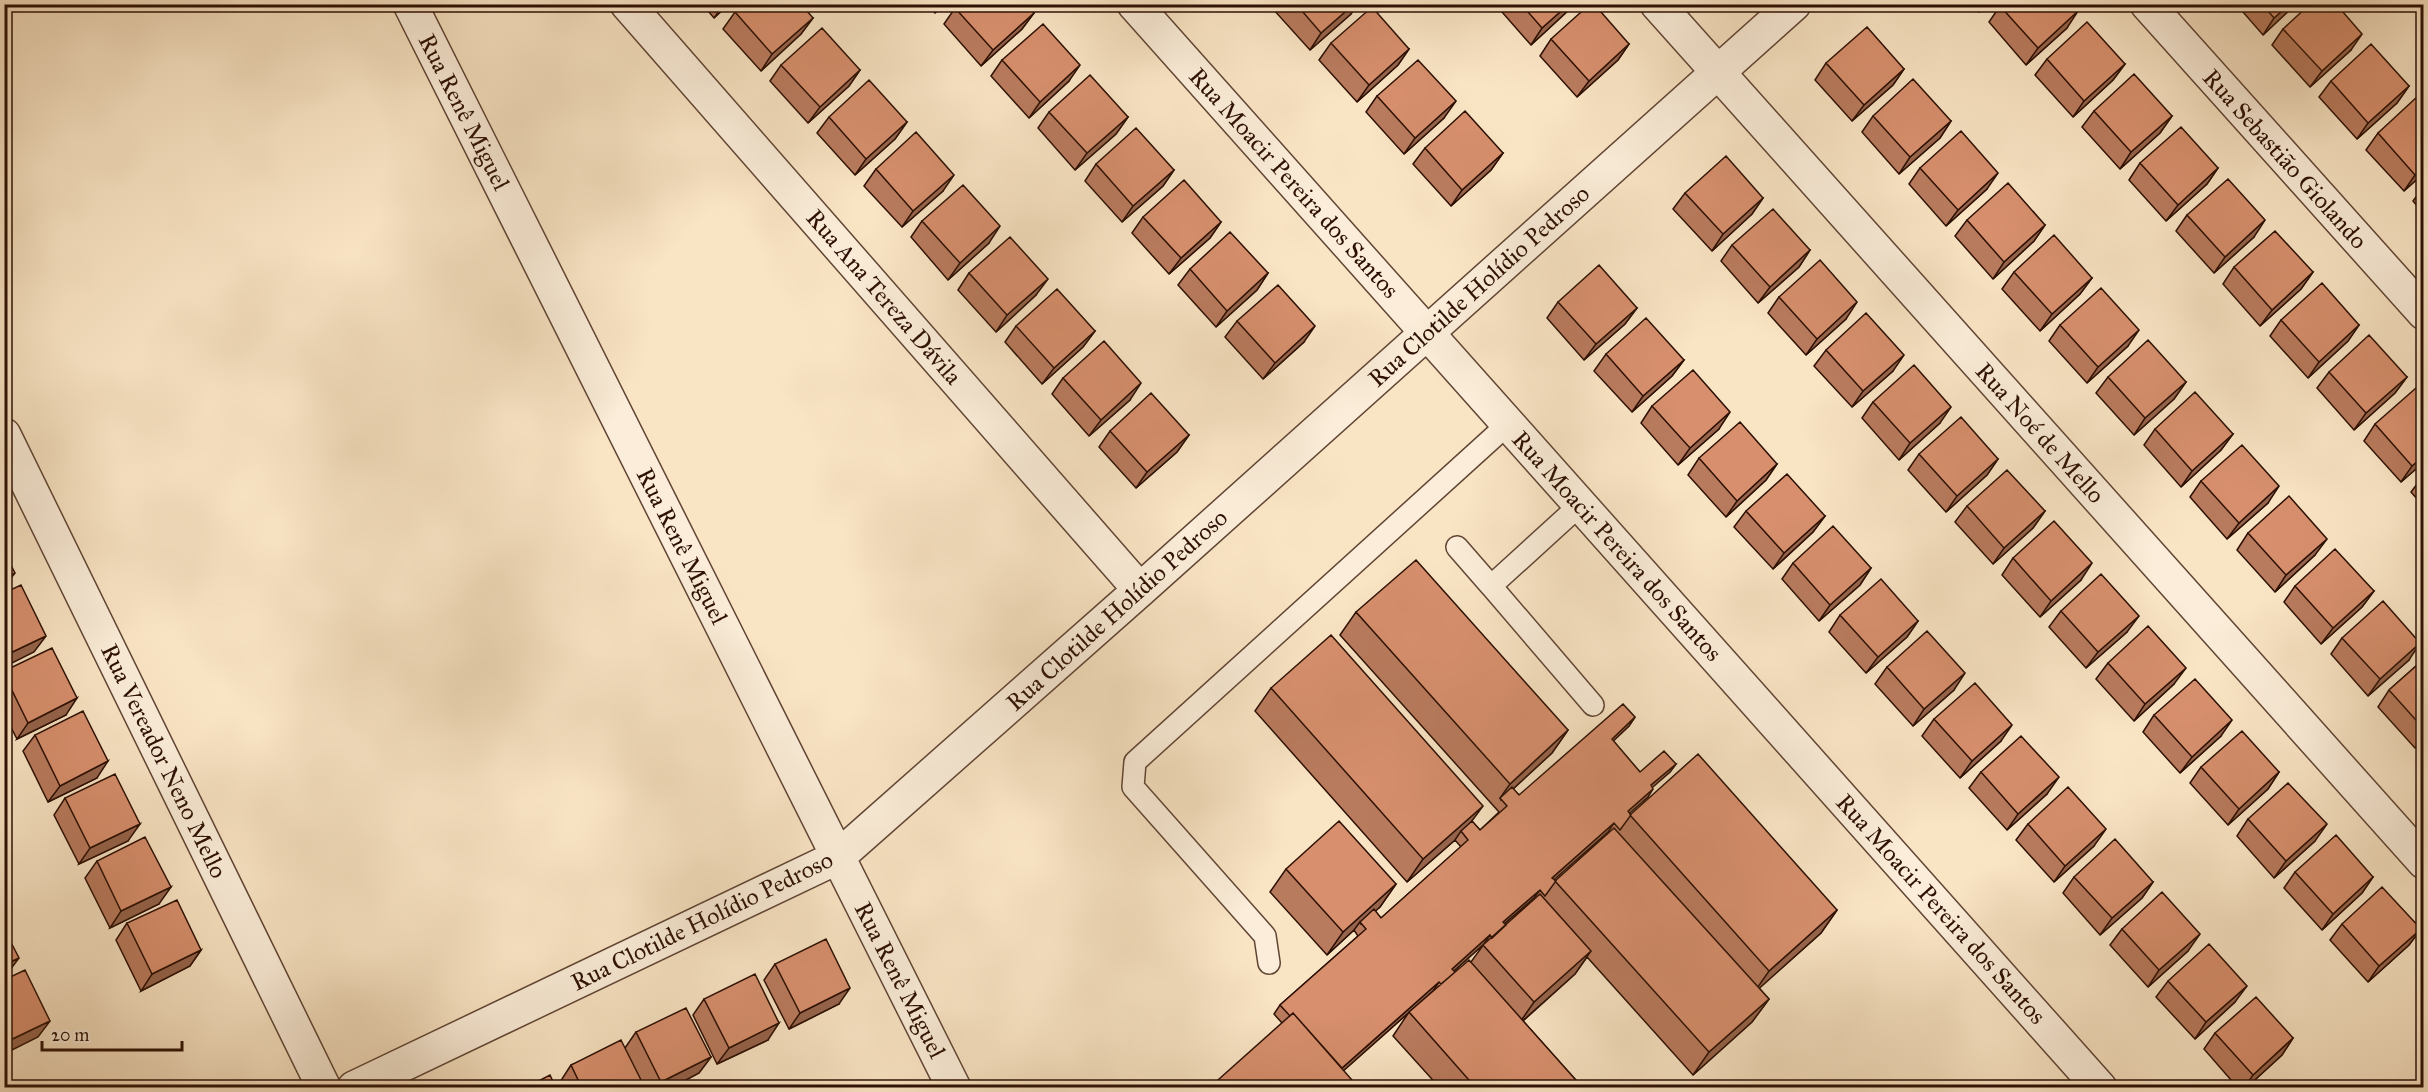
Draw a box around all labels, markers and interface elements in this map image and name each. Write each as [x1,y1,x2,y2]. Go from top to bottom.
street label: Rua Renê Miguel [412,29,517,196]
street label: Rua Moacir Pereira dos Santos [1182,61,1406,305]
street label: Rua Sebastião Giolando [2196,63,2374,255]
street label: Rua Clotilde Holídio Pedroso [1362,179,1596,393]
street label: Rua Ana Tereza Dávila [800,203,969,392]
street label: Rua Noé de Mello [1969,356,2111,510]
street label: Rua Moacir Pereira dos Santos [1505,424,1729,668]
street label: Rua Renê Miguel [630,463,735,630]
street label: Rua Clotilde Holídio Pedroso [1000,503,1234,717]
street label: Rua Vereador Neno Mello [94,639,234,883]
street label: Rua Moacir Pereira dos Santos [1829,787,2053,1031]
street label: Rua Clotilde Holídio Pedroso [566,845,838,997]
street label: Rua Renê Miguel [848,897,953,1064]
scale bar [42,1014,182,1052]
text: 20 m [51,1024,89,1046]

